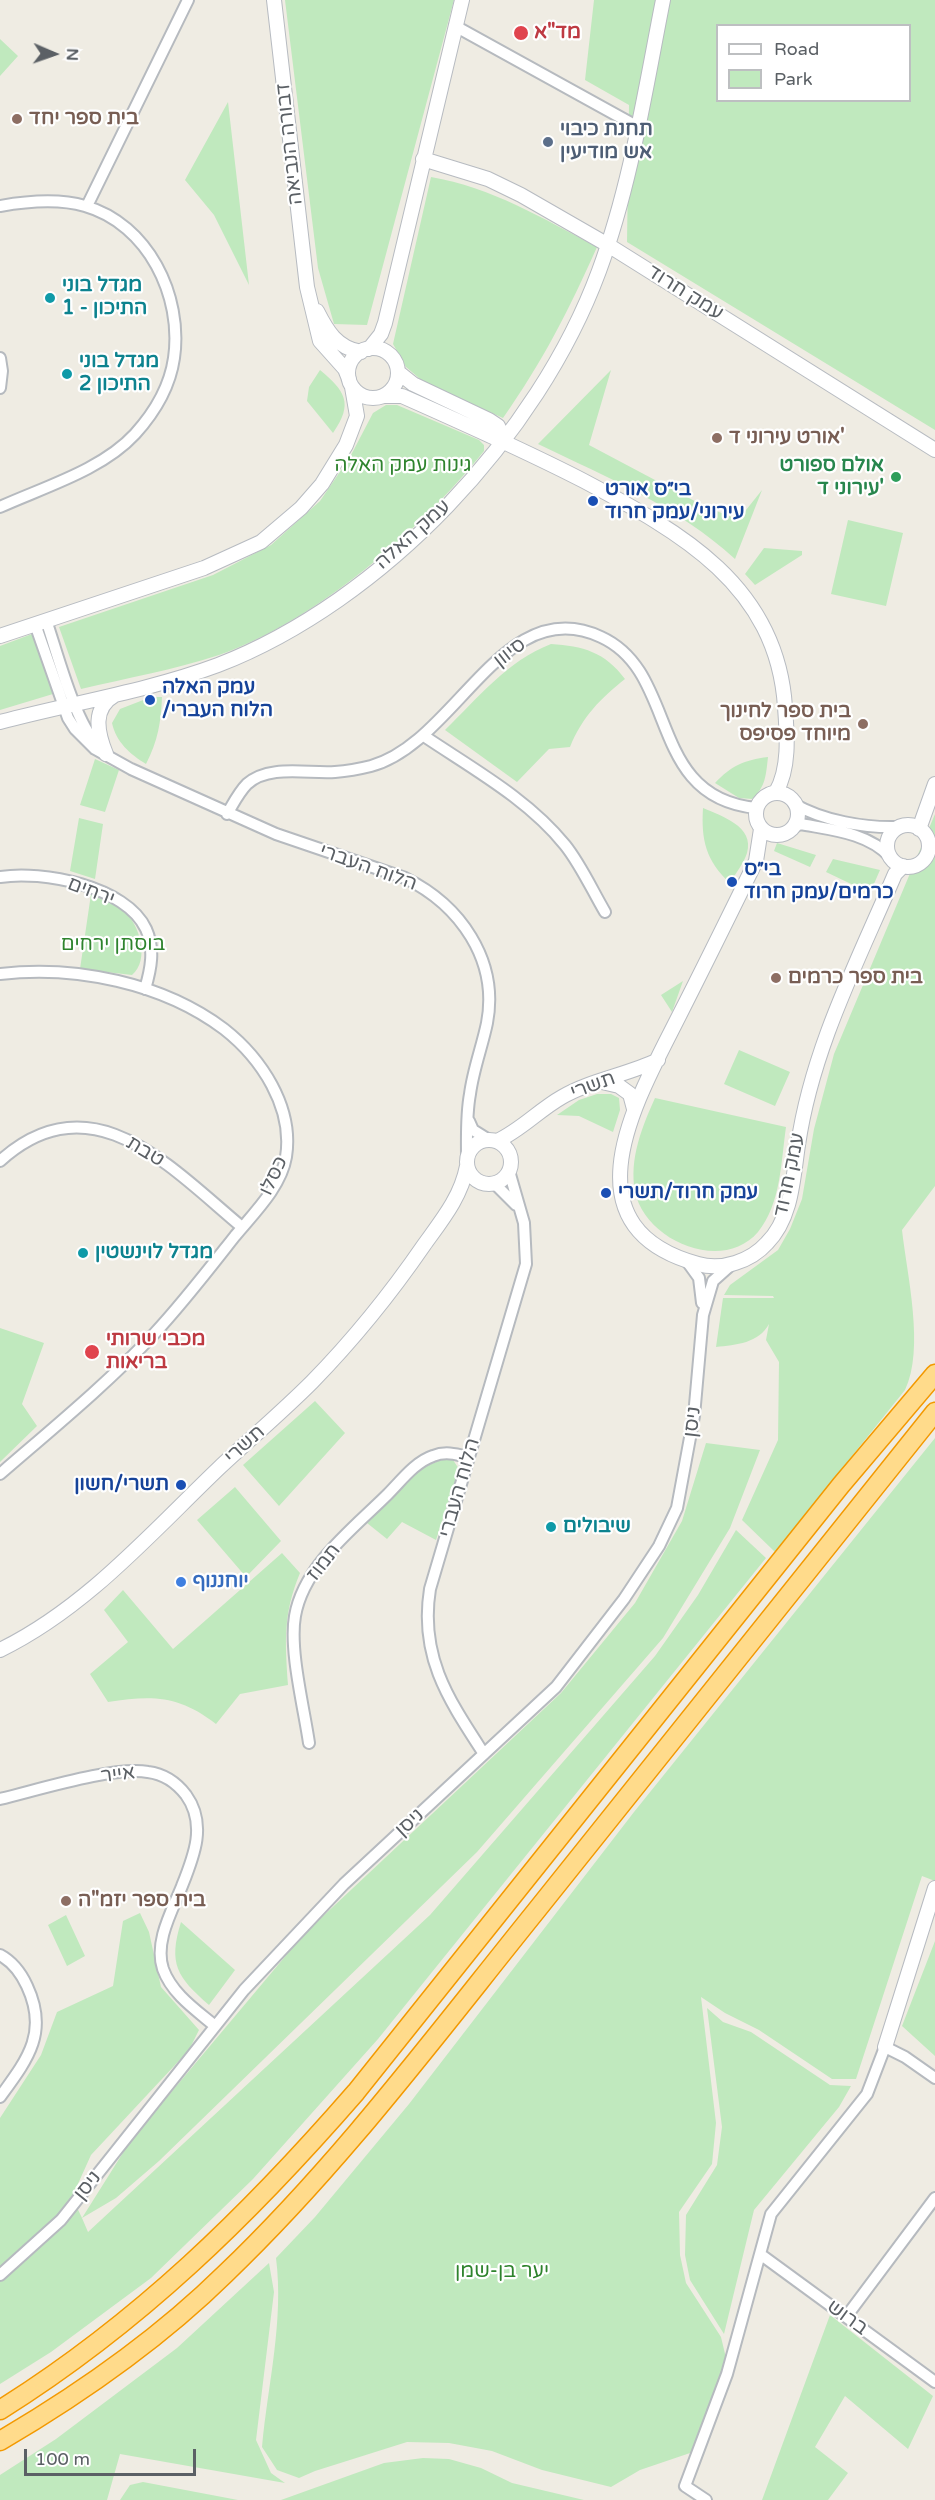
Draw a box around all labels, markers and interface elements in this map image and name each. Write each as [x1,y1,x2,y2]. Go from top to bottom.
place label: מד"א [534,21,581,45]
north arrow [24,24,84,84]
marker: מד"א [512,24,530,42]
legend [716,24,911,102]
text: Road [774,38,819,60]
text: N [62,48,82,61]
text: Park [774,68,812,90]
street label: דבורה הנביאה [272,82,308,206]
place label: בית ספר יחד [29,107,139,131]
marker: בית ספר יחד [10,112,24,126]
place label: תחנת כיבוי אש מודיעין [560,118,653,165]
marker: תחנת כיבוי אש מודיעין [541,135,555,149]
street label: עמק חרוד [643,260,727,326]
place label: מגדל בוני התיכון - 1 [62,274,147,321]
marker: מגדל בוני התיכון - 1 [43,291,57,305]
place label: מגדל בוני התיכון 2 [79,350,159,397]
marker: מגדל בוני התיכון 2 [60,367,74,381]
place label: אורט עירוני ד' [729,426,845,450]
marker: אורט עירוני ד' [710,431,724,445]
park label: גינות עמק האלה [334,454,472,478]
place label: אולם ספורט עירוני ד' [780,454,884,501]
marker: אולם ספורט עירוני ד' [889,470,903,484]
place label: בי״ס אורט עירוני/עמק חרוד [605,478,744,525]
marker: בי״ס אורט עירוני/עמק חרוד [586,494,600,508]
street label: עמק האלה [370,495,456,575]
street label: סיוון [489,633,531,673]
place label: עמק האלה /הלוח העברי [162,676,273,723]
marker: עמק האלה /הלוח העברי [143,693,157,707]
place label: בית ספר לחינוך מיוחד פסיפס [720,700,851,747]
marker: בית ספר לחינוך מיוחד פסיפס [856,717,870,731]
street label: הלוח העברי [316,839,420,897]
place label: בי״ס כרמים/עמק חרוד [744,858,894,905]
street label: ירחים [64,872,118,912]
marker: בי״ס כרמים/עמק חרוד [725,875,739,889]
park label: בוסתן ירחים [61,933,165,957]
place label: בית ספר כרמים [788,966,923,990]
marker: בית ספר כרמים [769,971,783,985]
street label: תשרי [567,1067,619,1105]
street label: טבת [121,1131,169,1173]
street label: עמק חרוד [769,1131,811,1219]
street label: כסלו [255,1153,293,1199]
place label: עמק חרוד/תשרי [618,1181,758,1205]
marker: עמק חרוד/תשרי [599,1186,613,1200]
place label: מגדל לוינשטין [95,1241,213,1265]
marker: מגדל לוינשטין [76,1246,90,1260]
place label: מכבי שרותי בריאות [106,1328,205,1375]
marker: מכבי שרותי בריאות [83,1343,101,1361]
street label: ניסן [679,1405,707,1439]
street label: תשרי [220,1421,270,1469]
street label: הלוח העברי [434,1436,486,1540]
place label: תשרי/חשון [74,1473,169,1497]
marker: תשרי/חשון [174,1478,188,1492]
place label: שיבולים [563,1515,631,1539]
marker: שיבולים [544,1520,558,1534]
street label: תמוז [302,1539,346,1587]
place label: יוחננוף [193,1570,249,1594]
marker: יוחננוף [174,1575,188,1589]
street label: אייר [99,1761,137,1789]
street label: ניסן [391,1804,429,1842]
place label: בית ספר יזמ"ה [78,1889,206,1913]
marker: בית ספר יזמ"ה [59,1894,73,1908]
street label: ניסן [69,2166,107,2206]
park label: יער בן-שמן [455,2260,549,2284]
street label: ברוש [822,2295,872,2341]
scale bar [27,2437,200,2475]
text: 100 m [35,2448,90,2470]

